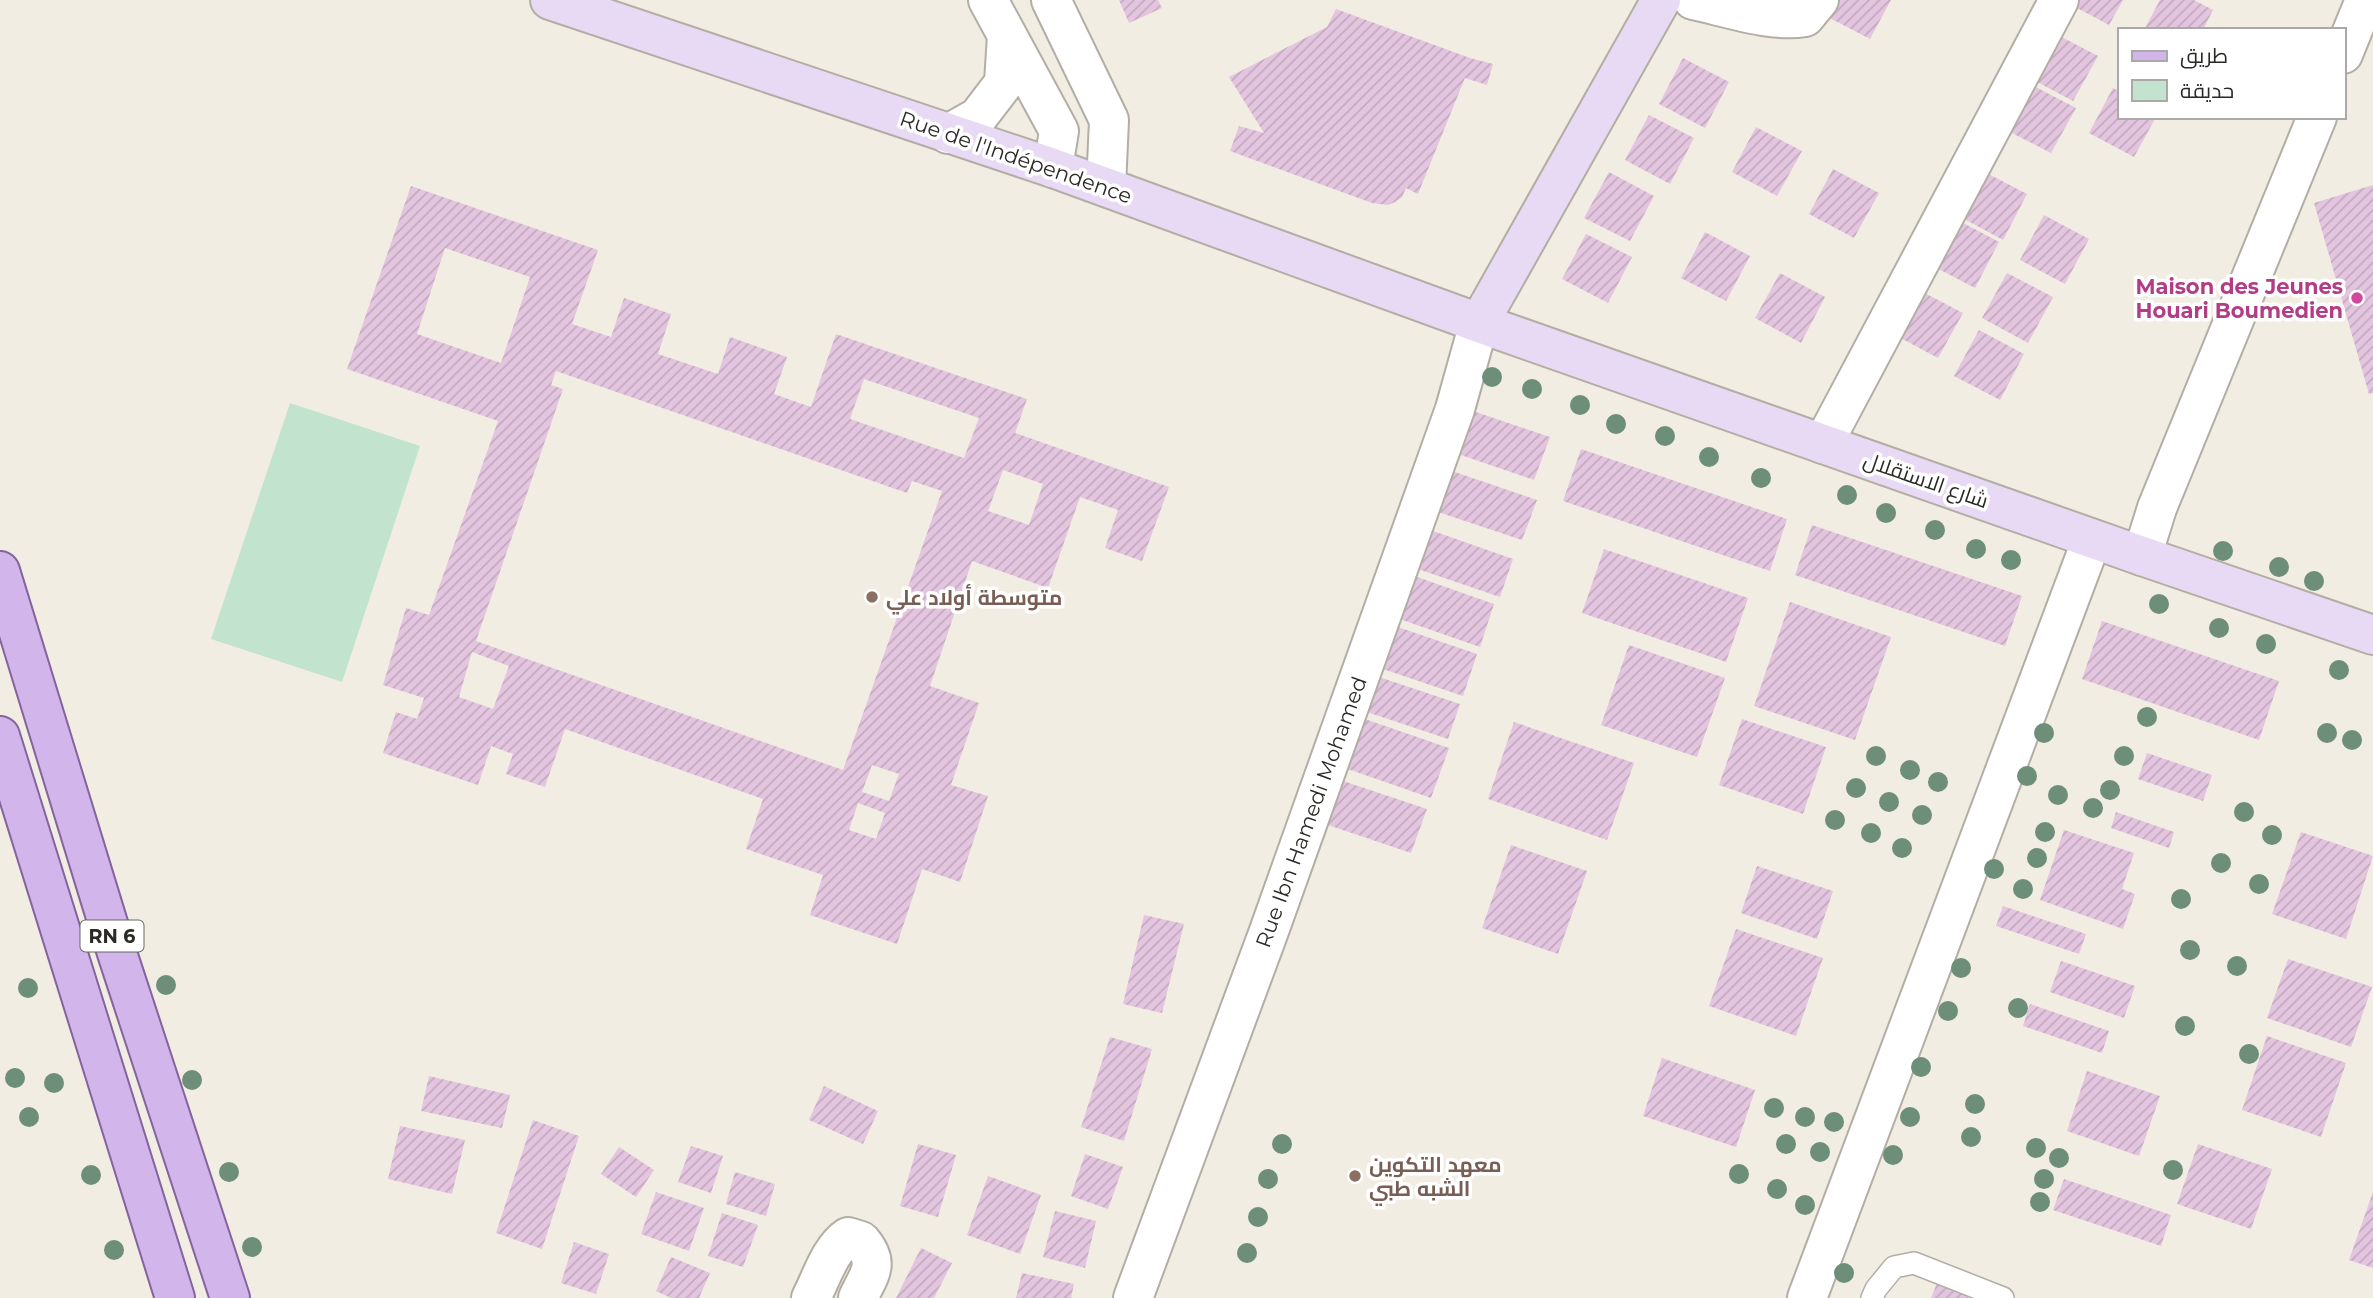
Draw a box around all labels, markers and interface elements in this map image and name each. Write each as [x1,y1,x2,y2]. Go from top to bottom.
legend [2118,28,2345,119]
text: طريق [2180,43,2228,69]
text: حديقة [2180,78,2234,103]
street label: Rue de l'Indépendence [897,105,1135,209]
place label: Maison des Jeunes Houari Boumedien [2135,274,2343,323]
marker: Maison des Jeunes Houari Boumedien [2349,290,2365,306]
street label: شارع الاستقلال [1860,447,1992,515]
place label: متوسطة أولاد علي [886,584,1062,615]
marker: متوسطة أولاد علي [864,589,880,605]
street label: Rue Ibn Hamedi Mohamed [1250,673,1372,951]
road number: RN 6 [80,920,144,952]
place label: معهد التكوين الشبه طبي [1369,1152,1502,1206]
marker: معهد التكوين الشبه طبي [1347,1168,1363,1184]

